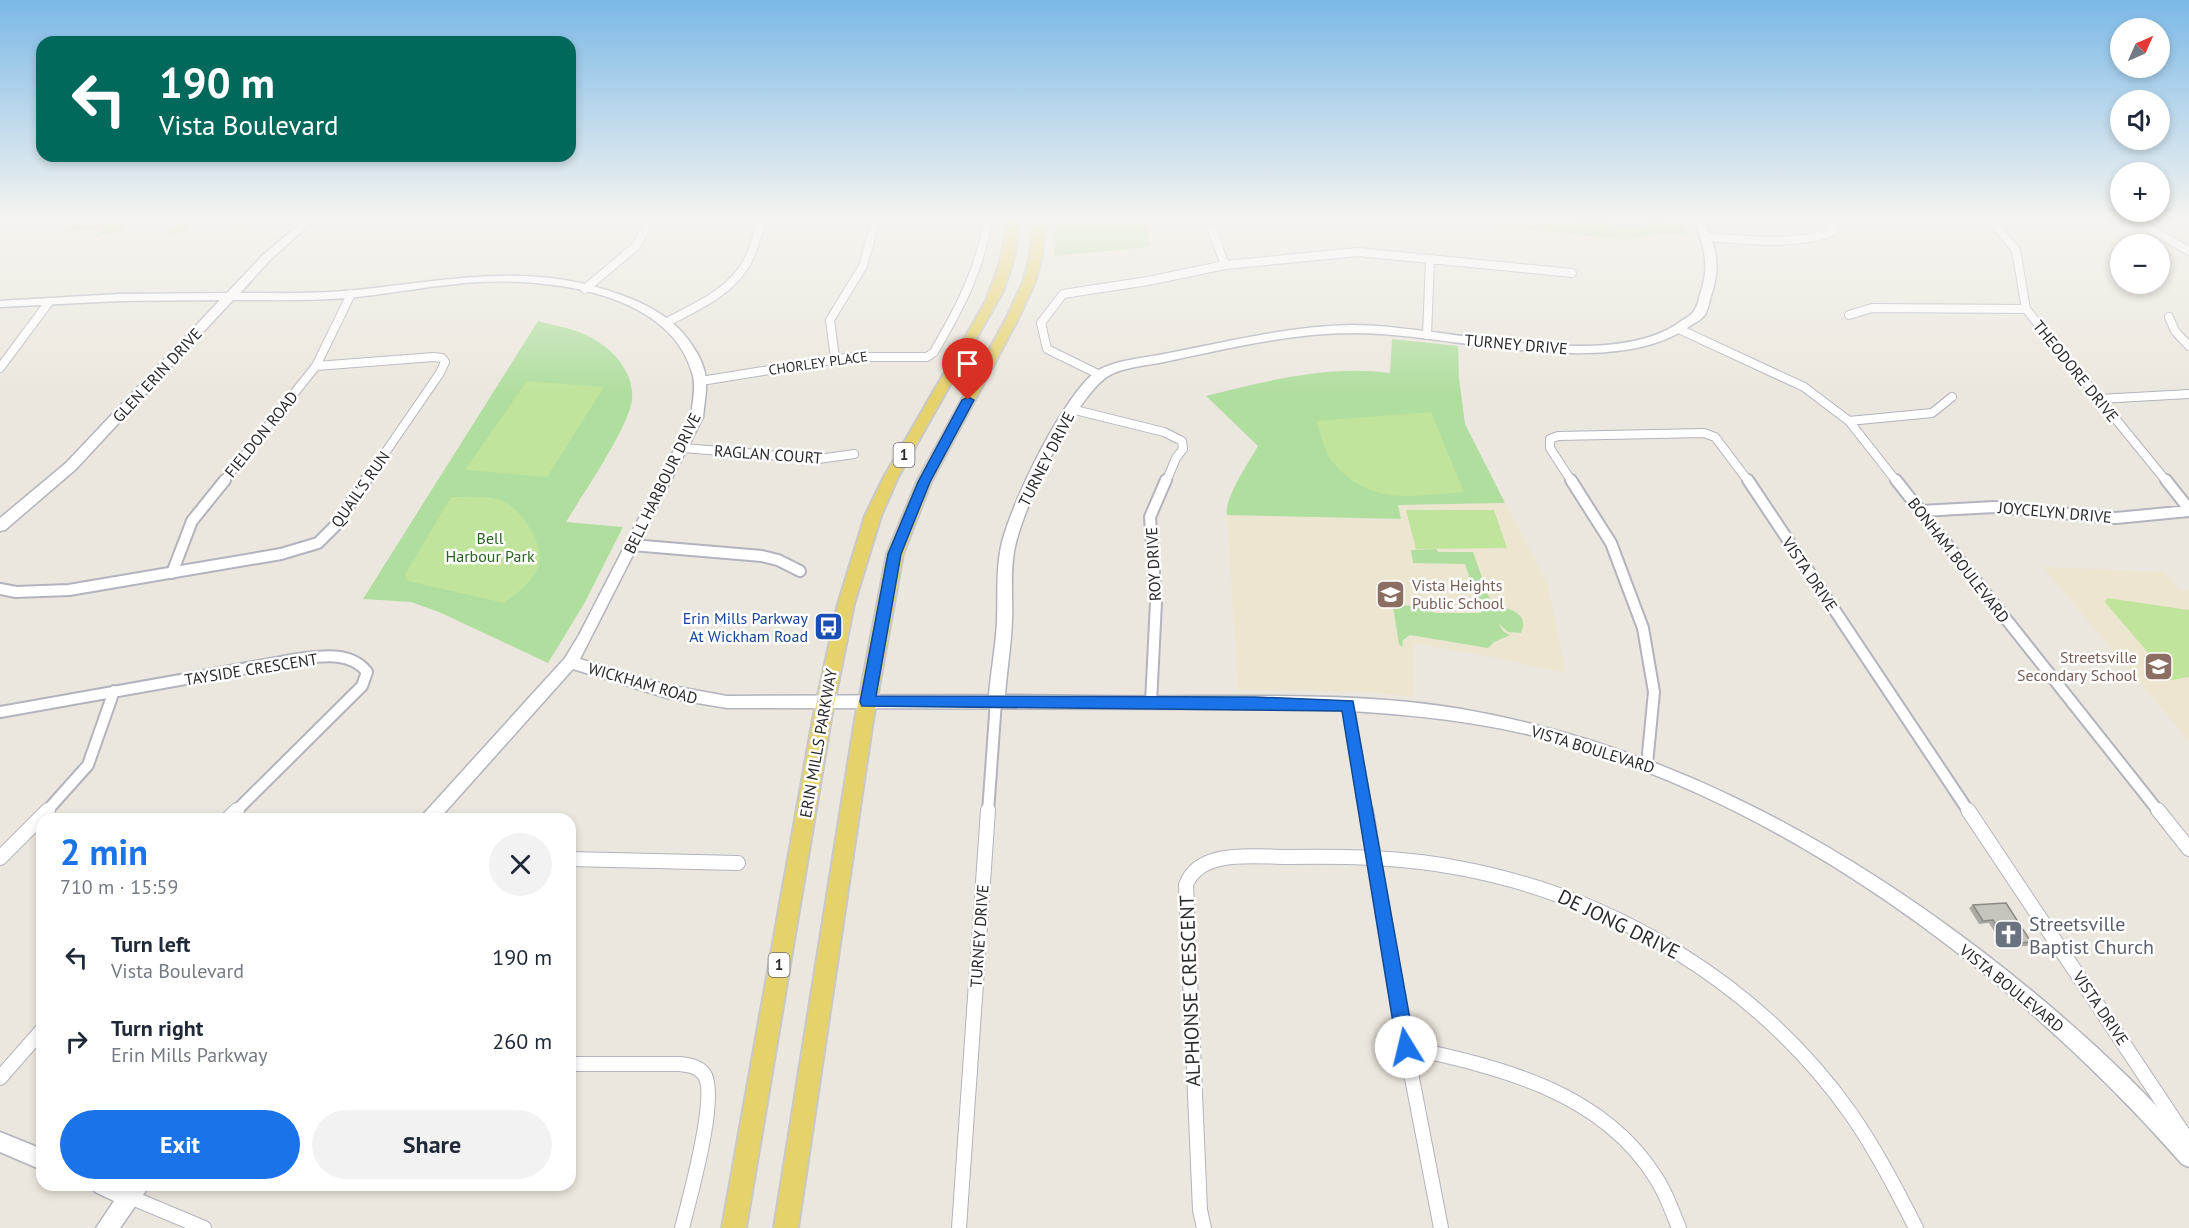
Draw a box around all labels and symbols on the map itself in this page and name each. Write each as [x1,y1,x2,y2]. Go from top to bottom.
north arrow [2110,18,2170,78]
street label: THEODORE DRIVE [2029,316,2123,426]
street label: GLEN ERIN DRIVE [108,324,206,426]
street label: TURNEY DRIVE [1464,330,1568,358]
pin [942,338,993,400]
street label: CHORLEY PLACE [767,347,869,379]
street label: FIELDON ROAD [220,387,302,481]
street label: TURNEY DRIVE [1014,408,1078,510]
street label: BELL HARBOUR DRIVE [619,409,705,557]
street label: RAGLAN COURT [713,440,823,468]
road number: 1 [894,443,914,467]
street label: QUAIL'S RUN [326,447,394,531]
street label: BONHAM BOULEVARD [1904,493,2014,627]
street label: JOYCELYN DRIVE [1996,497,2113,527]
street label: ROY DRIVE [1141,526,1165,602]
park label: Bell Harbour Park [445,528,535,566]
street label: VISTA DRIVE [1777,532,1842,615]
place label: Vista Heights Public School [1411,575,1504,613]
school or university icon: Vista Heights Public School [1375,578,1407,610]
place label: Erin Mills Parkway At Wickham Road [683,608,809,646]
bus stop icon: Erin Mills Parkway At Wickham Road [813,611,845,643]
place label: Streetsville Secondary School [2017,647,2137,685]
street label: TAYSIDE CRESCENT [183,649,319,689]
school or university icon: Streetsville Secondary School [2142,650,2174,682]
street label: WICKHAM ROAD [586,658,700,708]
street label: ERIN MILLS PARKWAY [795,667,841,819]
street label: VISTA BOULEVARD [1528,720,1657,777]
street label: DE JONG DRIVE [1554,883,1684,965]
street label: TURNEY DRIVE [965,884,993,988]
street label: ALPHONSE CRESCENT [1174,895,1206,1087]
place label: Streetsville Baptist Church [2029,911,2154,960]
church icon: Streetsville Baptist Church [1992,919,2024,951]
street label: VISTA BOULEVARD [1955,939,2068,1036]
road number: 1 [768,953,790,977]
street label: VISTA DRIVE [2068,966,2133,1049]
position arrow [1374,1015,1438,1079]

